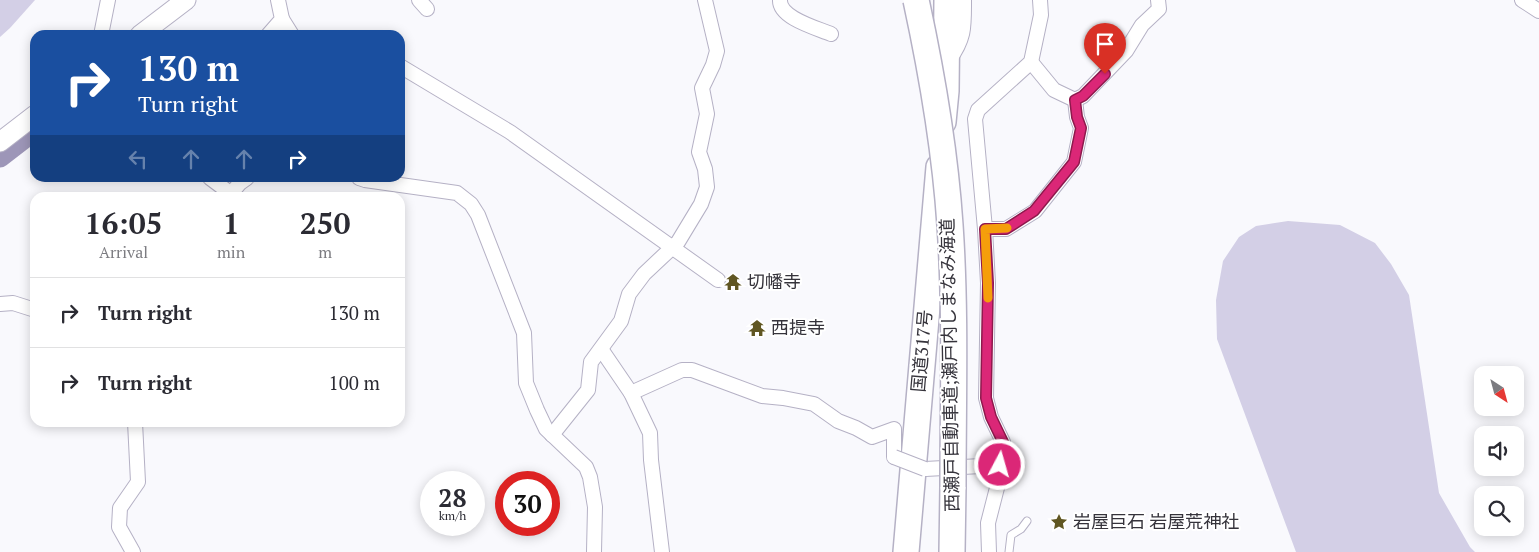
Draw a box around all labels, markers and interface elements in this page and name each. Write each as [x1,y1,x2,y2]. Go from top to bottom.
pin [1084,23,1126,74]
icon: arrive [1091,30,1119,58]
text: 130 m [138,45,239,91]
icon: right [55,50,120,115]
text: Turn right [138,89,238,118]
icon: left [124,145,152,173]
icon: ahead [177,145,205,173]
icon: ahead [230,145,258,173]
icon: right [283,145,311,173]
text: 16:05 [84,203,163,243]
text: 1 [223,203,240,243]
text: 250 [300,203,351,243]
street label: 西瀬戸自動車道;瀬戸内しまなみ海道 [934,218,964,512]
text: Arrival [99,241,148,263]
text: min [217,241,245,263]
text: m [318,241,332,263]
place label: 切幡寺 [747,269,801,293]
temple icon: 切幡寺 [723,272,743,292]
icon: right [55,299,83,327]
text: Turn right [98,300,192,325]
text: 130 m [329,300,380,325]
street label: 国道317号 [905,309,937,393]
place label: 西提寺 [771,315,825,339]
temple icon: 西提寺 [747,318,767,338]
north arrow [1474,366,1524,416]
map controls [1474,366,1524,536]
icon: right [55,369,83,397]
text: Turn right [98,370,192,395]
text: 100 m [329,370,380,395]
button: sound [1474,426,1524,476]
position arrow [973,438,1025,490]
speed limit sign: 30 [495,471,560,536]
text: 28 [438,481,467,514]
button: search [1474,486,1524,536]
text: km/h [439,508,466,523]
place label: 岩屋巨石 岩屋荒神社 [1073,509,1239,533]
place icon: 岩屋巨石 岩屋荒神社 [1049,512,1069,532]

